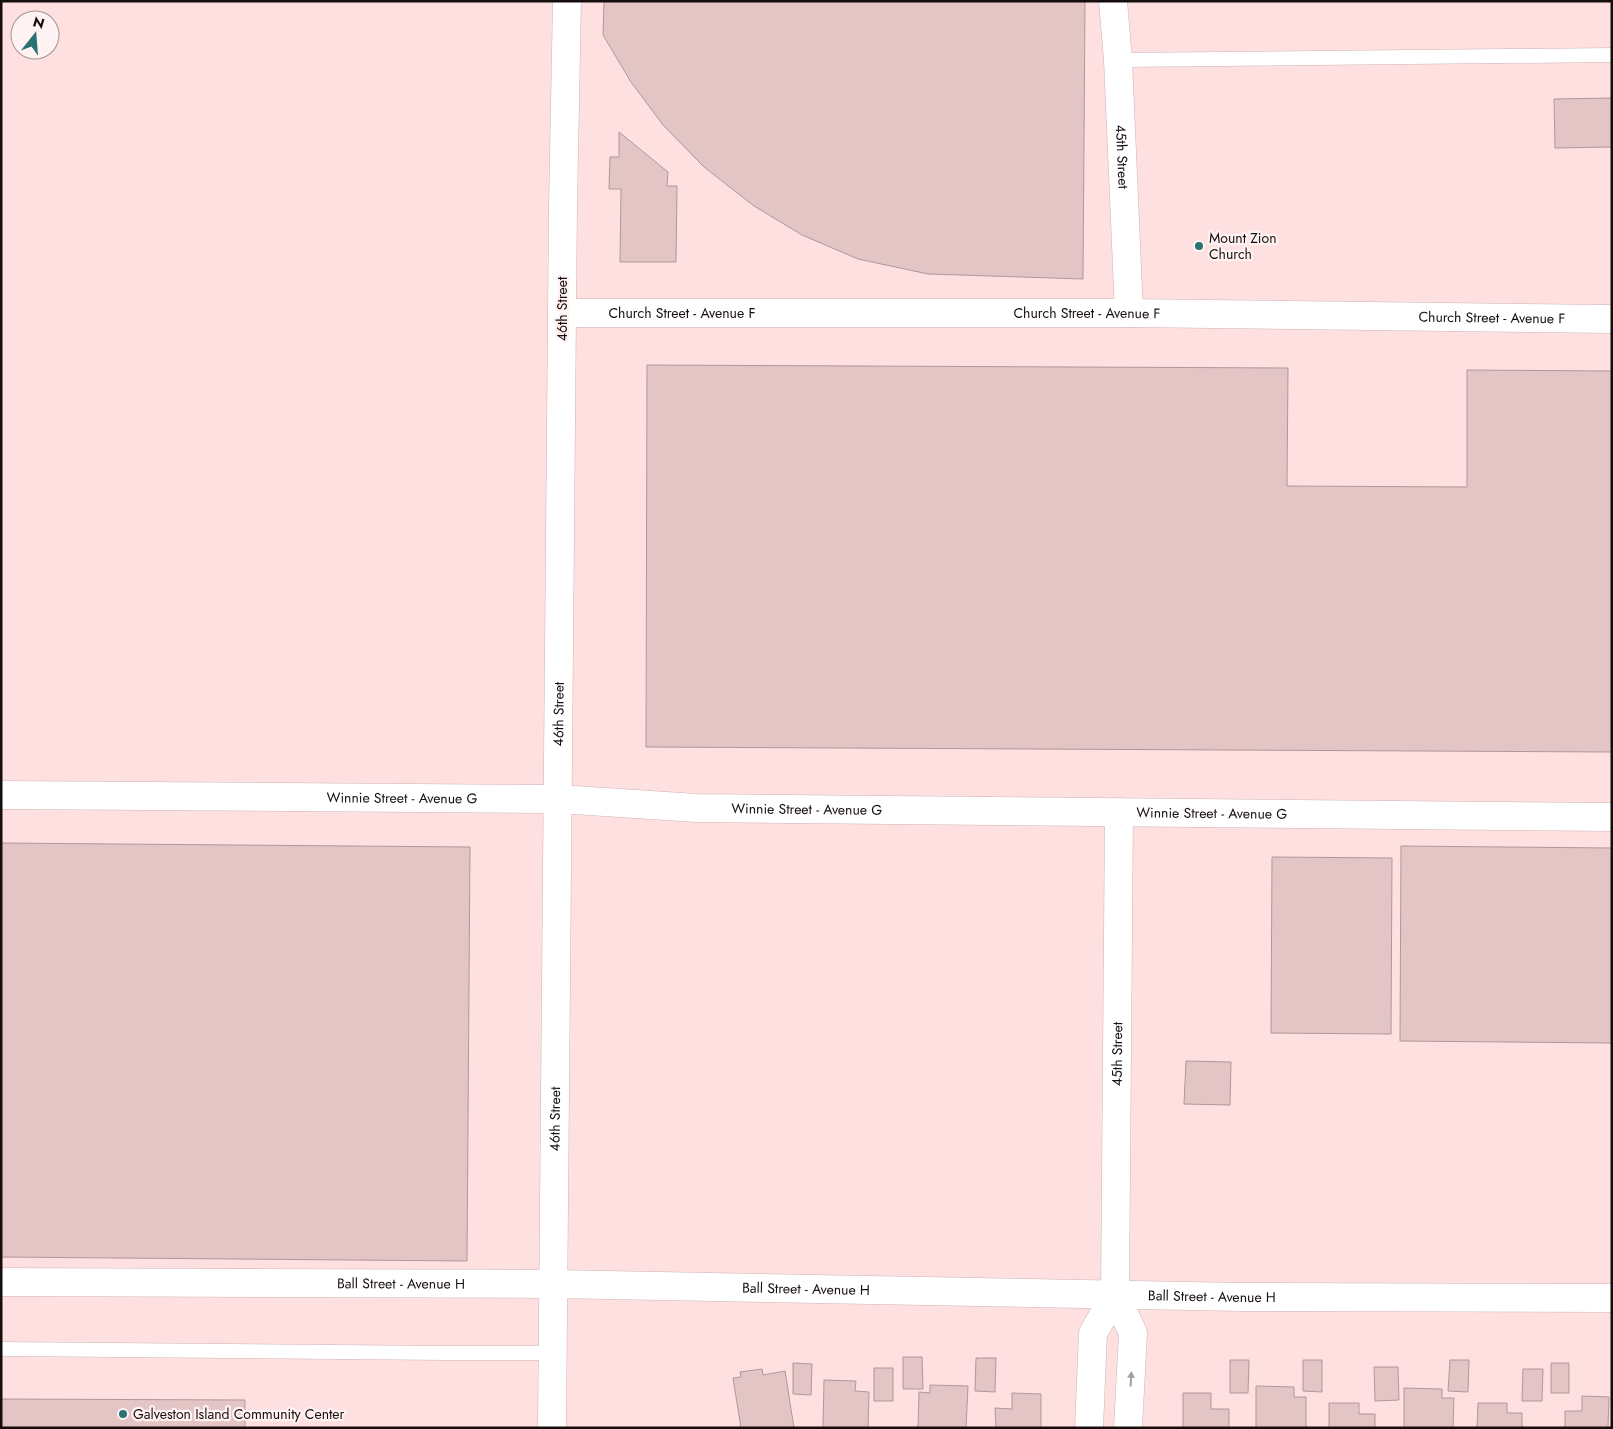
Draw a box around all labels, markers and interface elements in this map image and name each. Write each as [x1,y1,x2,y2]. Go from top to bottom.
north arrow [10,10,60,60]
text: N [31,11,47,34]
street label: 45th Street [1111,124,1134,190]
place label: Mount Zion Church [1209,228,1277,264]
marker: Mount Zion Church [1193,240,1205,252]
street label: 46th Street [552,276,572,341]
street label: Church Street - Avenue F [609,303,755,323]
street label: Church Street - Avenue F [1014,303,1161,323]
street label: Church Street - Avenue F [1418,307,1565,328]
street label: 46th Street [548,681,569,746]
street label: Winnie Street - Avenue G [326,787,478,808]
street label: Winnie Street - Avenue G [731,798,882,820]
street label: Winnie Street - Avenue G [1136,802,1287,824]
street label: 45th Street [1107,1021,1127,1086]
street label: 46th Street [544,1086,565,1151]
street label: Ball Street - Avenue H [337,1273,465,1294]
street label: Ball Street - Avenue H [742,1278,870,1300]
street label: Ball Street - Avenue H [1148,1285,1276,1307]
one-way arrow [1127,1371,1135,1387]
place label: Galveston Island Community Center [133,1404,345,1424]
marker: Galveston Island Community Center [117,1408,129,1420]

